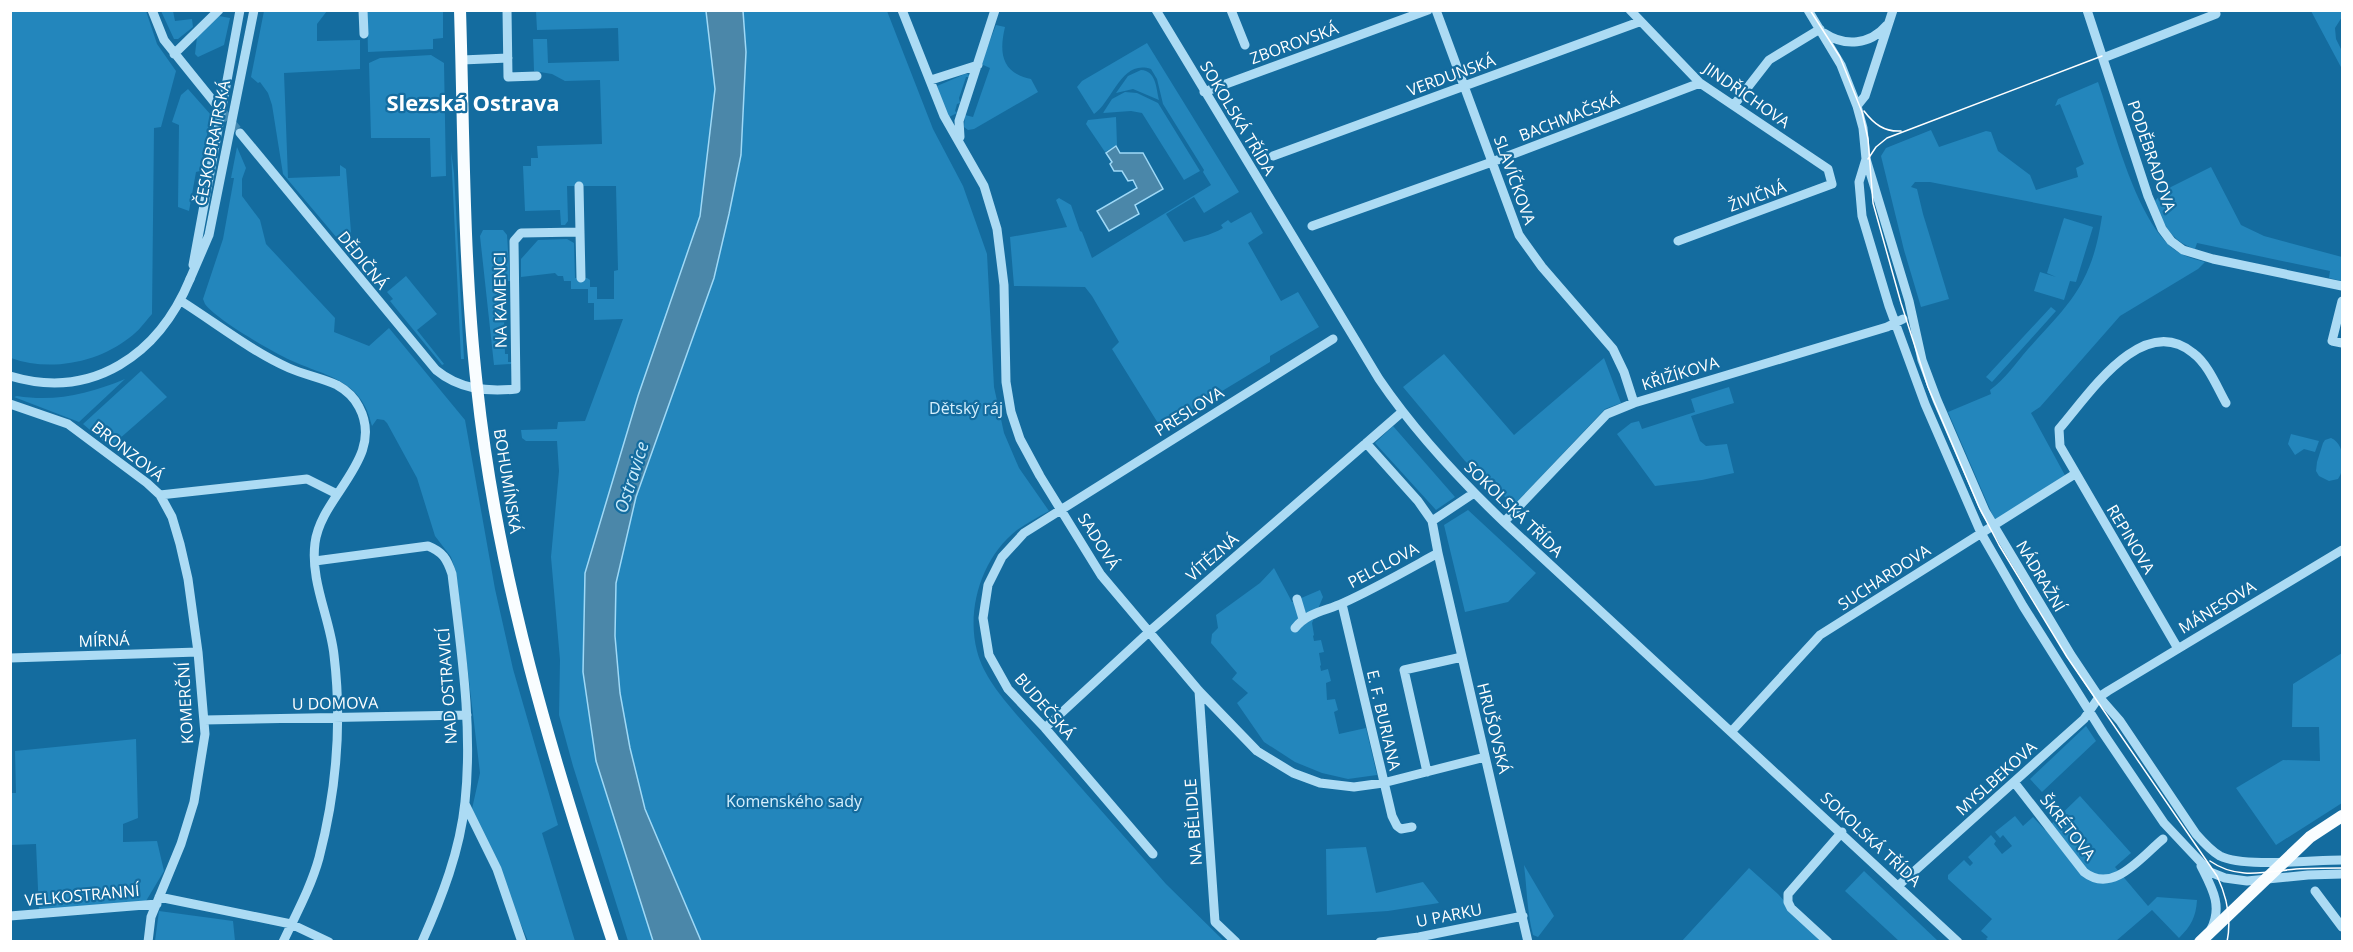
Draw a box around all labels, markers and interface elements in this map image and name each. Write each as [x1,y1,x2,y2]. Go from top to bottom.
street label: ZBOROVSKÁ [1247,17,1342,69]
street label: VERDUNSKÁ [1404,49,1499,101]
street label: JINDŘICHOVA [1698,56,1795,133]
street label: SOKOLSKÁ TŘÍDA [1195,57,1281,180]
street label: ČESKOBRATRSKÁ [189,77,235,208]
district label: Slezská Ostrava [386,87,560,117]
street label: BACHMAČSKÁ [1516,87,1623,146]
street label: PODĚBRADOVA [2123,97,2182,216]
street label: SLAVÍČKOVA [1489,132,1542,228]
street label: ŽIVIČNÁ [1725,175,1790,217]
street label: DĚDIČNÁ [333,226,394,294]
street label: NA KAMENCI [488,252,512,348]
street label: KŘIŽÍKOVA [1639,351,1722,395]
street label: PRESLOVA [1150,381,1228,441]
park label: Dětský ráj [929,397,1003,419]
street label: BRONZOVÁ [87,416,169,487]
street label: BOHUMÍNSKÁ [489,427,527,536]
water label: Ostravice [608,438,654,516]
street label: SOKOLSKÁ TŘÍDA [1460,456,1569,563]
street label: REPINOVA [2102,500,2161,578]
street label: SADOVÁ [1073,509,1125,574]
street label: VÍTĚZNÁ [1181,527,1244,586]
street label: NÁDRAŽNÍ [2011,536,2071,616]
street label: PELCLOVA [1344,537,1423,593]
street label: SUCHARDOVA [1834,538,1935,615]
street label: MÁNESOVA [2174,575,2260,639]
street label: NAD OSTRAVICÍ [432,627,462,745]
street label: MÍRNÁ [78,628,131,652]
street label: KOMERČNÍ [172,661,198,745]
street label: BUDEČSKÁ [1010,668,1081,745]
street label: E. F. BURIANA [1362,668,1406,773]
street label: HRUŠOVSKÁ [1472,680,1516,777]
street label: U DOMOVA [292,691,379,715]
street label: MYSLBEKOVA [1951,735,2042,820]
street label: NA BĚLIDLE [1179,778,1207,866]
street label: SOKOLSKÁ TŘÍDA [1816,787,1927,892]
street label: ŠKRÉTOVA [2035,789,2101,865]
park label: Komenského sady [726,790,863,812]
street label: VELKOSTRANNÍ [24,879,141,911]
street label: U PARKU [1414,898,1484,932]

